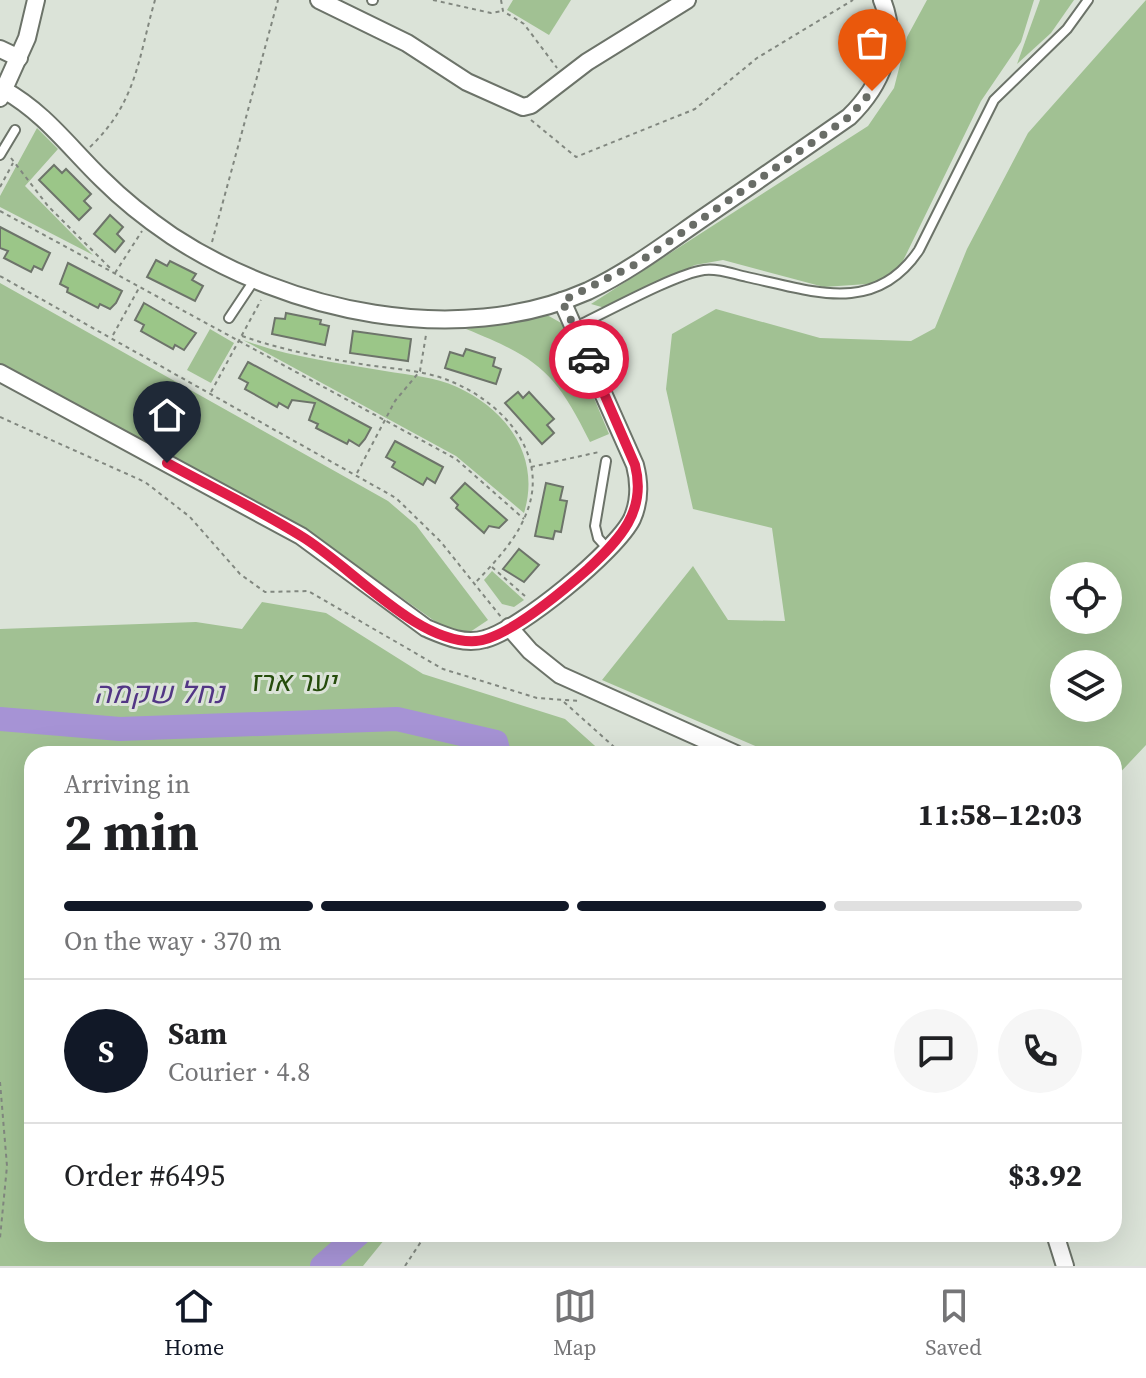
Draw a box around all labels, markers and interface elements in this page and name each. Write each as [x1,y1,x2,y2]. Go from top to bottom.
pin [838,9,906,91]
icon: bag [850,21,894,65]
courier [549,319,629,399]
icon: car [567,337,611,381]
pin [133,381,201,463]
icon: home [145,393,189,437]
map controls [1050,562,1122,722]
button: locate [1050,562,1122,634]
button: layers [1050,650,1122,722]
park label: יער ארז [250,662,339,700]
water label: נחל שקמה [94,672,226,713]
text: Arriving in [64,766,190,802]
text: 11:58–12:03 [918,794,1082,835]
text: 2 min [64,796,199,867]
text: On the way · 370 m [64,923,282,959]
button: chat [894,1009,978,1093]
button: phone [998,1009,1082,1093]
text: Sam [168,1013,227,1054]
text: S [98,1031,114,1072]
text: Courier · 4.8 [168,1054,310,1090]
text: Order #6495 [64,1155,225,1196]
text: $3.92 [1008,1155,1082,1196]
tab: Home [164,1284,224,1362]
tab: Map [553,1284,597,1362]
tab: Saved [925,1284,982,1362]

